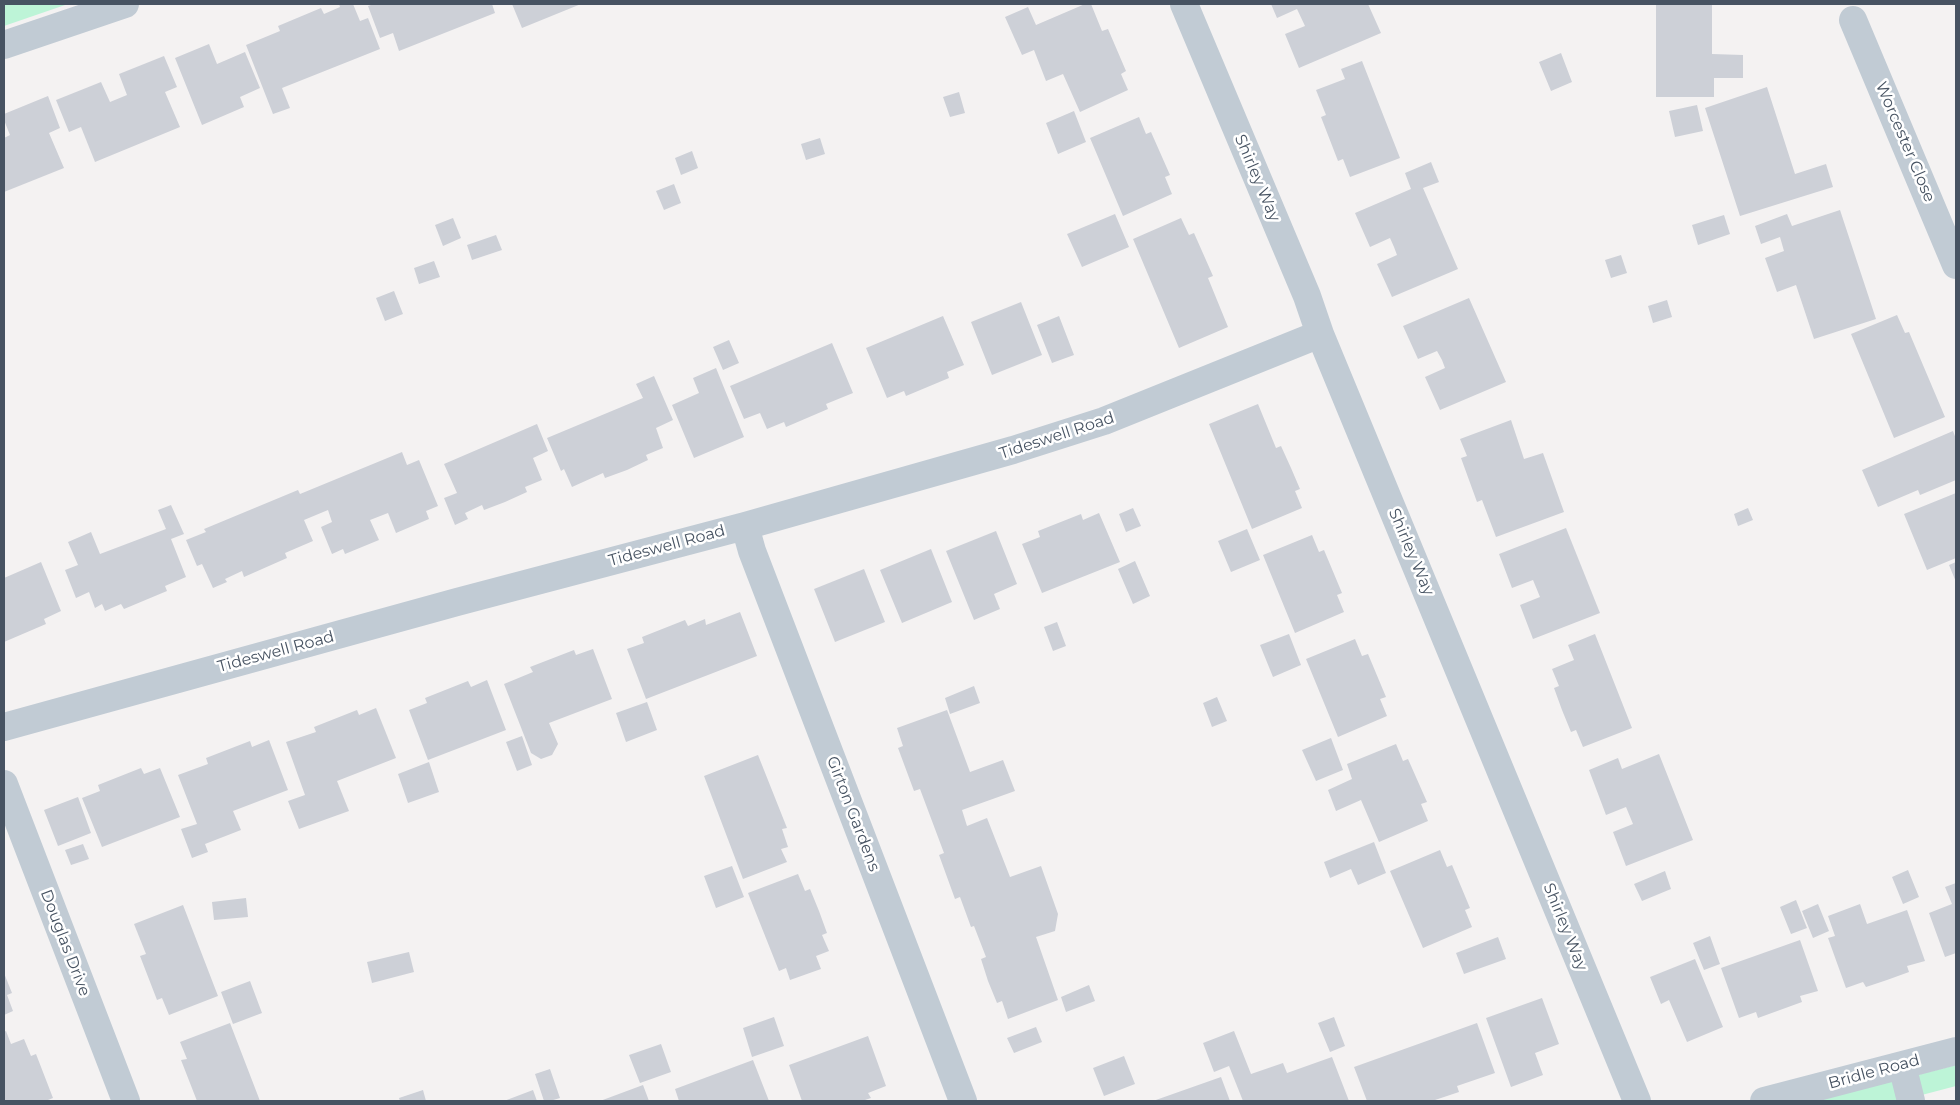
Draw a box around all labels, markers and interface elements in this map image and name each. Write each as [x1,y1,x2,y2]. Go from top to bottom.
street label: Worcester Close [1871,79,1939,205]
street label: Shirley Way [1230,132,1284,224]
street label: Tideswell Road [997,408,1117,464]
street label: Shirley Way [1384,506,1438,598]
street label: Tideswell Road [607,521,727,571]
street label: Tideswell Road [216,627,336,677]
street label: Girton Gardens [822,754,884,874]
street label: Shirley Way [1539,880,1591,974]
street label: Douglas Drive [36,887,94,999]
street label: Bridle Road [1826,1051,1922,1093]

